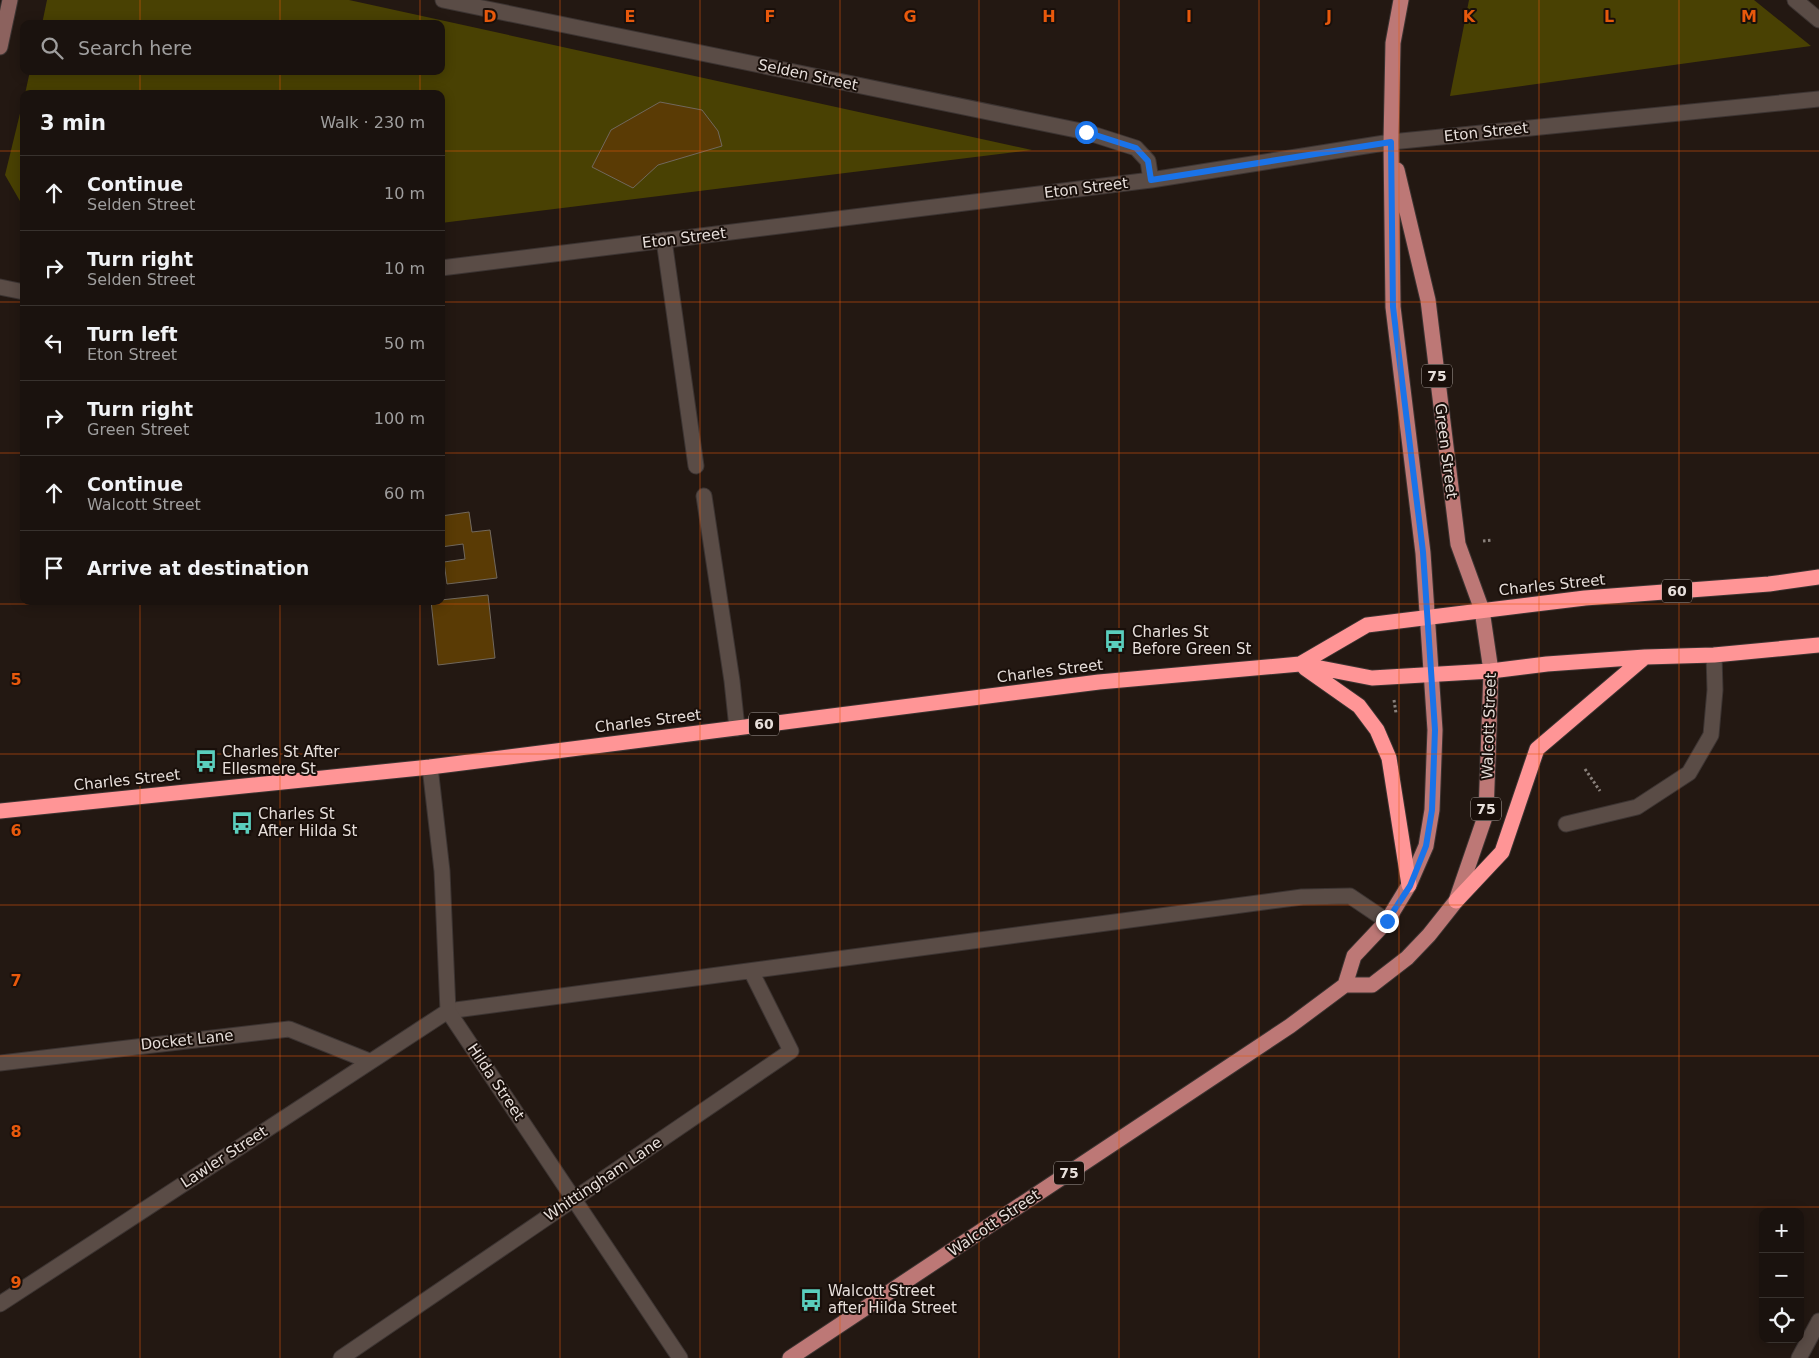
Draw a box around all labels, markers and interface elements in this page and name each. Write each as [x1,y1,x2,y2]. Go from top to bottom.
text: D [483,7,497,26]
text: E [625,7,635,26]
text: F [765,7,775,26]
text: G [903,7,917,26]
text: H [1042,7,1056,26]
text: I [1186,7,1192,26]
text: J [1325,7,1332,26]
text: K [1463,7,1476,26]
text: L [1604,7,1614,26]
text: M [1741,7,1757,26]
search box [20,20,445,75]
icon: search [38,34,66,62]
text: Search here [78,37,192,59]
street label: Selden Street [756,56,860,94]
text: 3 min [40,111,106,135]
text: Walk · 230 m [320,113,425,132]
street label: Eton Street [1443,119,1529,145]
route start [1075,121,1098,144]
text: Continue [87,173,183,195]
street label: Eton Street [1043,174,1129,202]
icon: ahead [40,179,68,207]
text: 10 m [384,184,425,203]
text: Selden Street [87,195,195,214]
street label: Eton Street [641,224,727,252]
text: Turn right [87,248,193,270]
icon: right [40,254,68,282]
text: 10 m [384,259,425,278]
text: Selden Street [87,270,195,289]
text: Turn left [87,323,178,345]
icon: left [40,329,68,357]
text: 50 m [384,334,425,353]
text: Eton Street [87,345,177,364]
road number: 75 [1422,364,1452,388]
text: Turn right [87,398,193,420]
street label: Green Street [1431,402,1461,500]
icon: right [40,404,68,432]
text: 100 m [374,409,425,428]
text: Green Street [87,420,189,439]
text: Continue [87,473,183,495]
icon: ahead [40,479,68,507]
text: 60 m [384,484,425,503]
text: Walcott Street [87,495,201,514]
icon: arrive [40,554,68,582]
text: Arrive at destination [87,557,309,579]
street label: Charles Street [1498,570,1606,600]
road number: 60 [1662,580,1692,602]
place label: Charles St Before Green St [1132,623,1252,658]
bus stop icon: Charles St Before Green St [1102,628,1128,654]
street label: Charles Street [996,656,1104,686]
text: 5 [10,670,22,689]
street label: Walcott Street [1478,672,1500,780]
street label: Charles Street [594,706,702,736]
road number: 60 [749,712,779,736]
place label: Charles St After Ellesmere St [222,743,340,778]
bus stop icon: Charles St After Ellesmere St [193,748,219,774]
street label: Charles Street [73,765,181,795]
road number: 75 [1471,798,1501,821]
place label: Charles St After Hilda St [258,805,357,840]
bus stop icon: Charles St After Hilda St [229,810,255,836]
text: 6 [10,821,22,840]
route end [1376,910,1399,933]
text: 7 [10,971,22,990]
street label: Docket Lane [140,1026,234,1054]
street label: Hilda Street [464,1040,528,1124]
text: 8 [10,1122,22,1141]
street label: Lawler Street [177,1122,271,1192]
street label: Whittingham Lane [541,1133,665,1225]
road number: 75 [1054,1162,1084,1184]
street label: Walcott Street [945,1186,1043,1260]
map controls [1759,1208,1804,1343]
button: + [1759,1208,1804,1253]
button: − [1759,1253,1804,1298]
text: 9 [10,1273,22,1292]
place label: Walcott Street after Hilda Street [828,1282,957,1317]
bus stop icon: Walcott Street after Hilda Street [798,1287,824,1313]
button: locate [1759,1298,1804,1343]

